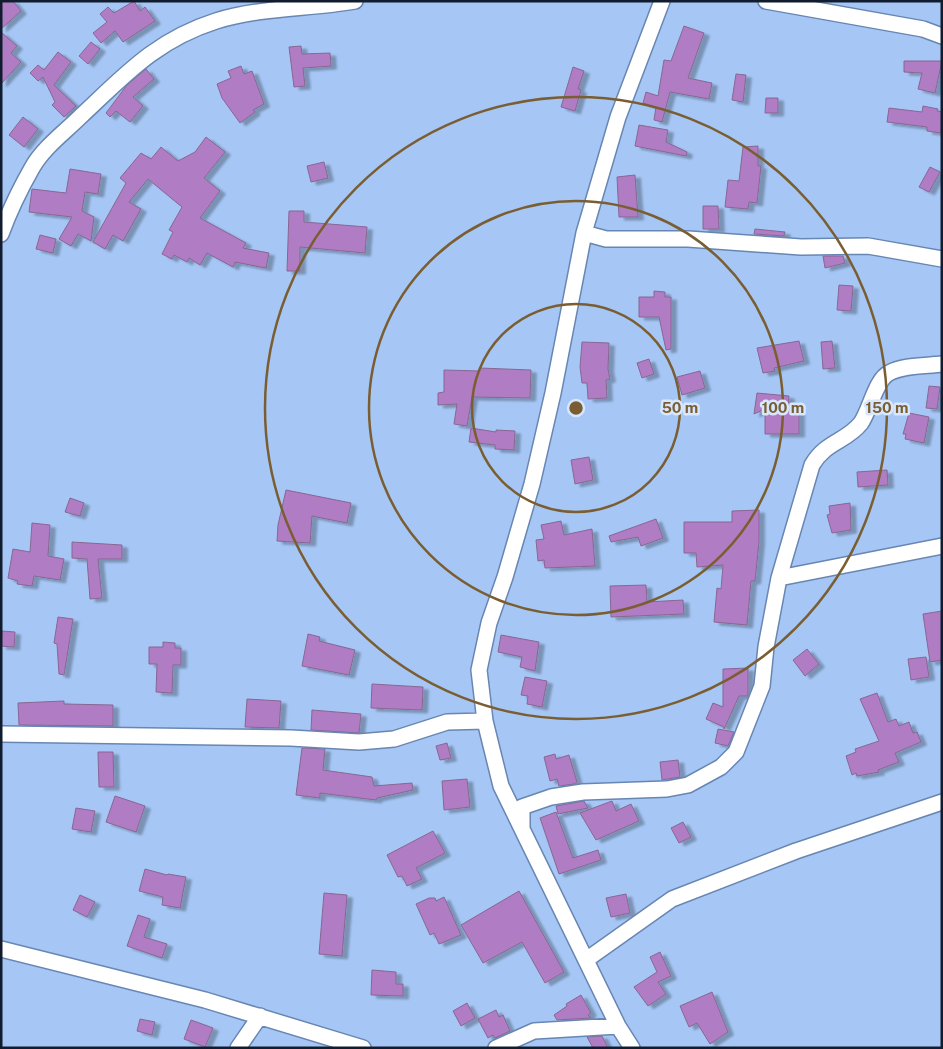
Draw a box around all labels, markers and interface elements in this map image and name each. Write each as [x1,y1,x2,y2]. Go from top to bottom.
centre of rings [567,399,585,417]
text: 50 m [662,399,698,416]
text: 100 m [762,399,804,416]
text: 150 m [865,399,909,416]

